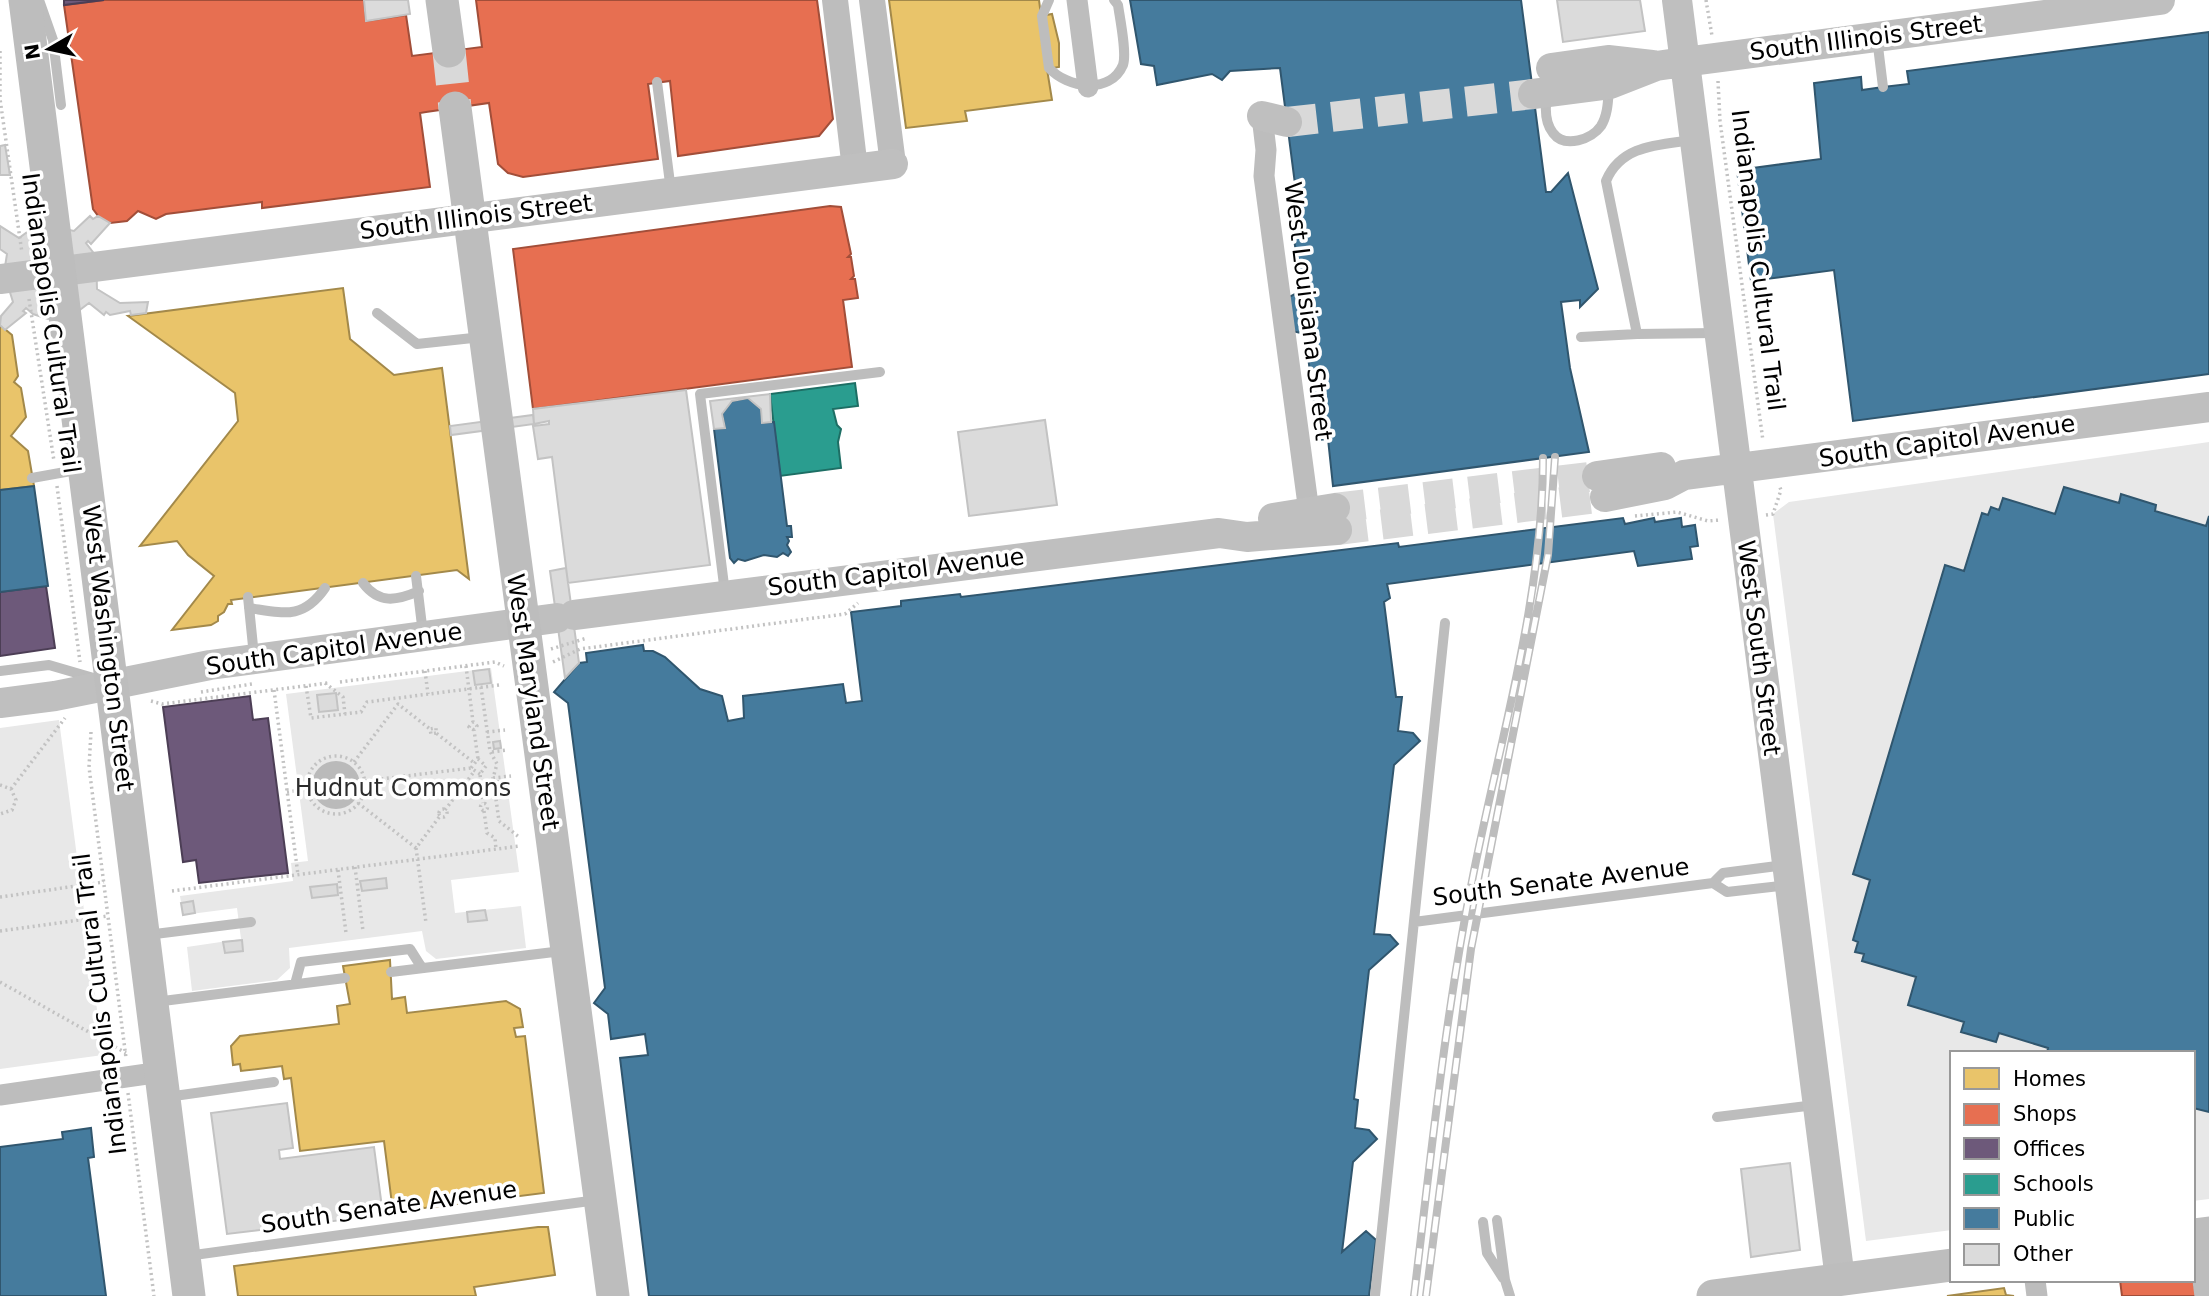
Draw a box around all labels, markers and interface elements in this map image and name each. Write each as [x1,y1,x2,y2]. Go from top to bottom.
street label: South Illinois Street [1748,10,1984,66]
north arrow [14,14,84,84]
text: N [20,42,44,61]
street label: Indianapolis Cultural Trail [1726,108,1790,412]
street label: Indianapolis Cultural Trail [16,171,86,475]
street label: West Louisiana Street [1278,180,1338,442]
street label: South Illinois Street [358,189,594,245]
street label: South Capitol Avenue [1817,409,2077,473]
street label: West Washington Street [77,503,139,793]
street label: West South Street [1732,539,1786,757]
street label: South Capitol Avenue [766,542,1026,602]
street label: West Maryland Street [501,572,565,832]
street label: South Capitol Avenue [204,617,464,681]
park label: Hudnut Commons [295,774,511,802]
street label: Indianapolis Cultural Trail [68,852,132,1156]
street label: South Senate Avenue [1431,852,1691,912]
legend [1950,1051,2195,1282]
text: Homes [2013,1067,2086,1091]
text: Shops [2013,1102,2077,1126]
text: Offices [2013,1137,2085,1161]
text: Schools [2013,1172,2094,1196]
street label: South Senate Avenue [259,1175,519,1239]
text: Public [2013,1207,2075,1231]
text: Other [2013,1242,2073,1266]

